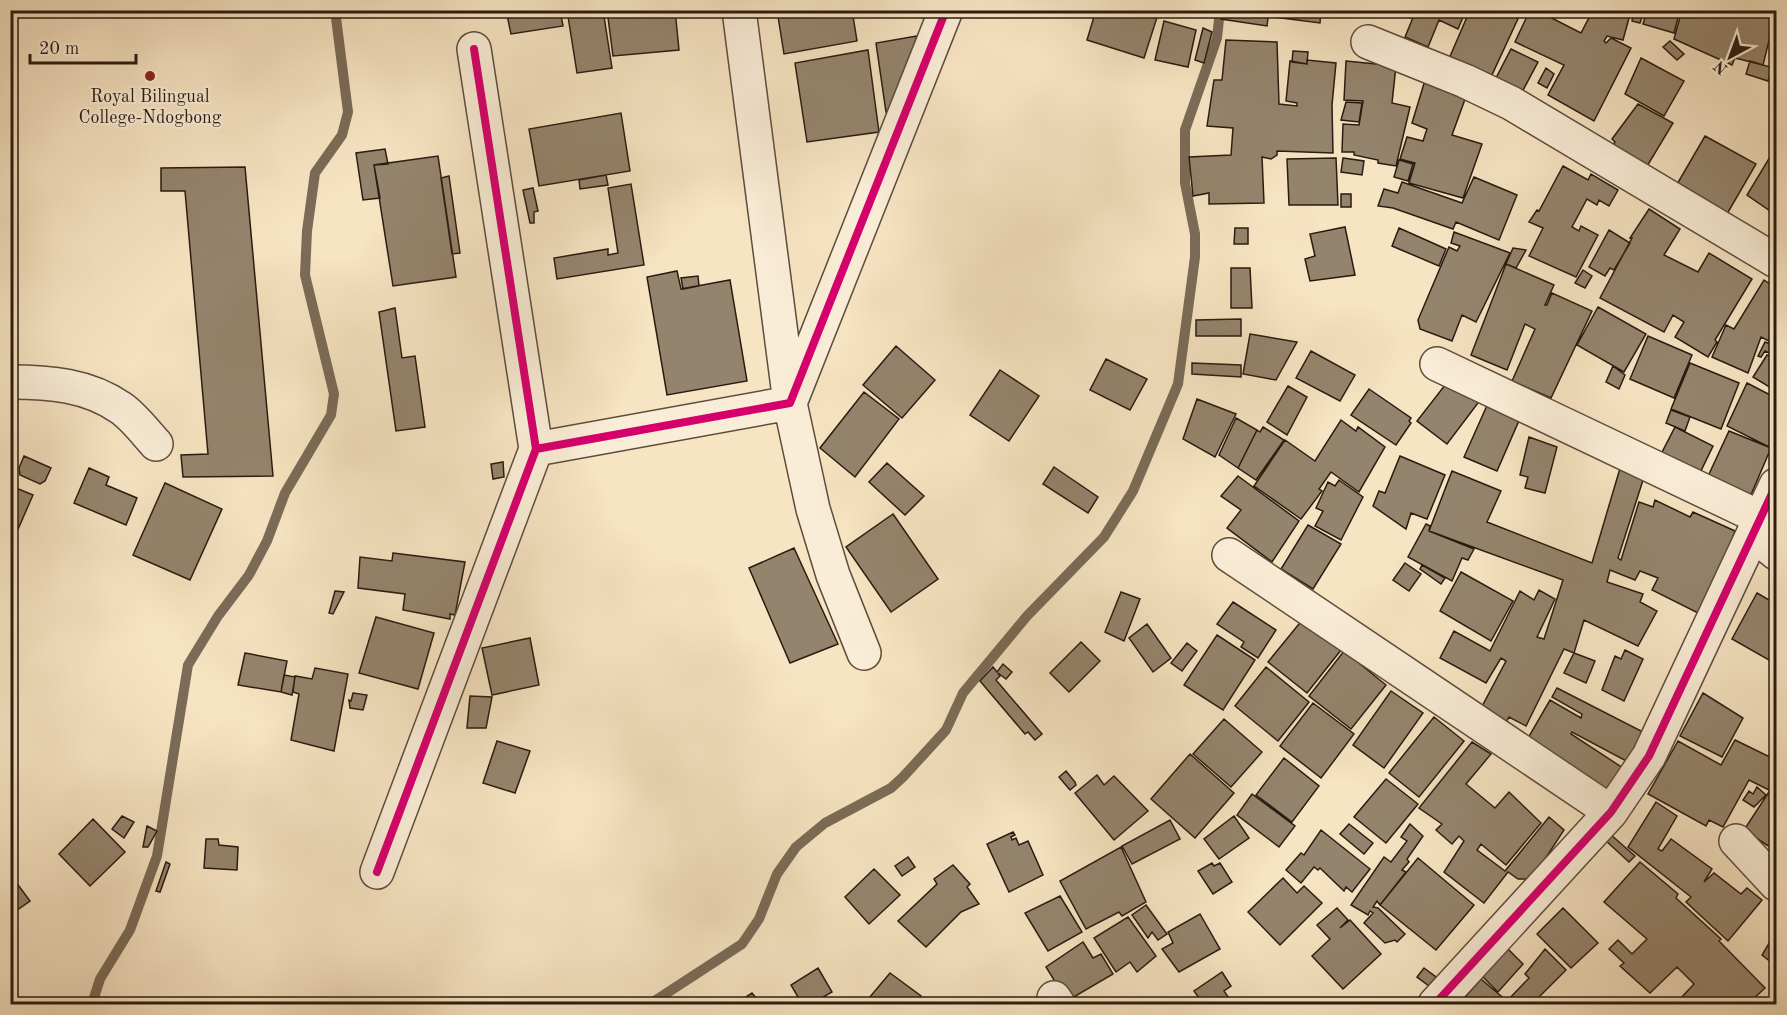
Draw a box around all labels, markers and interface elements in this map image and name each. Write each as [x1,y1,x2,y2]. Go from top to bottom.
scale bar [30,27,136,65]
north arrow [1700,27,1760,87]
text: 20 m [39,40,79,58]
text: N [1711,56,1731,77]
marker: Royal Bilingual College-Ndogbong [143,69,157,83]
place label: Royal Bilingual College-Ndogbong [78,88,222,127]

